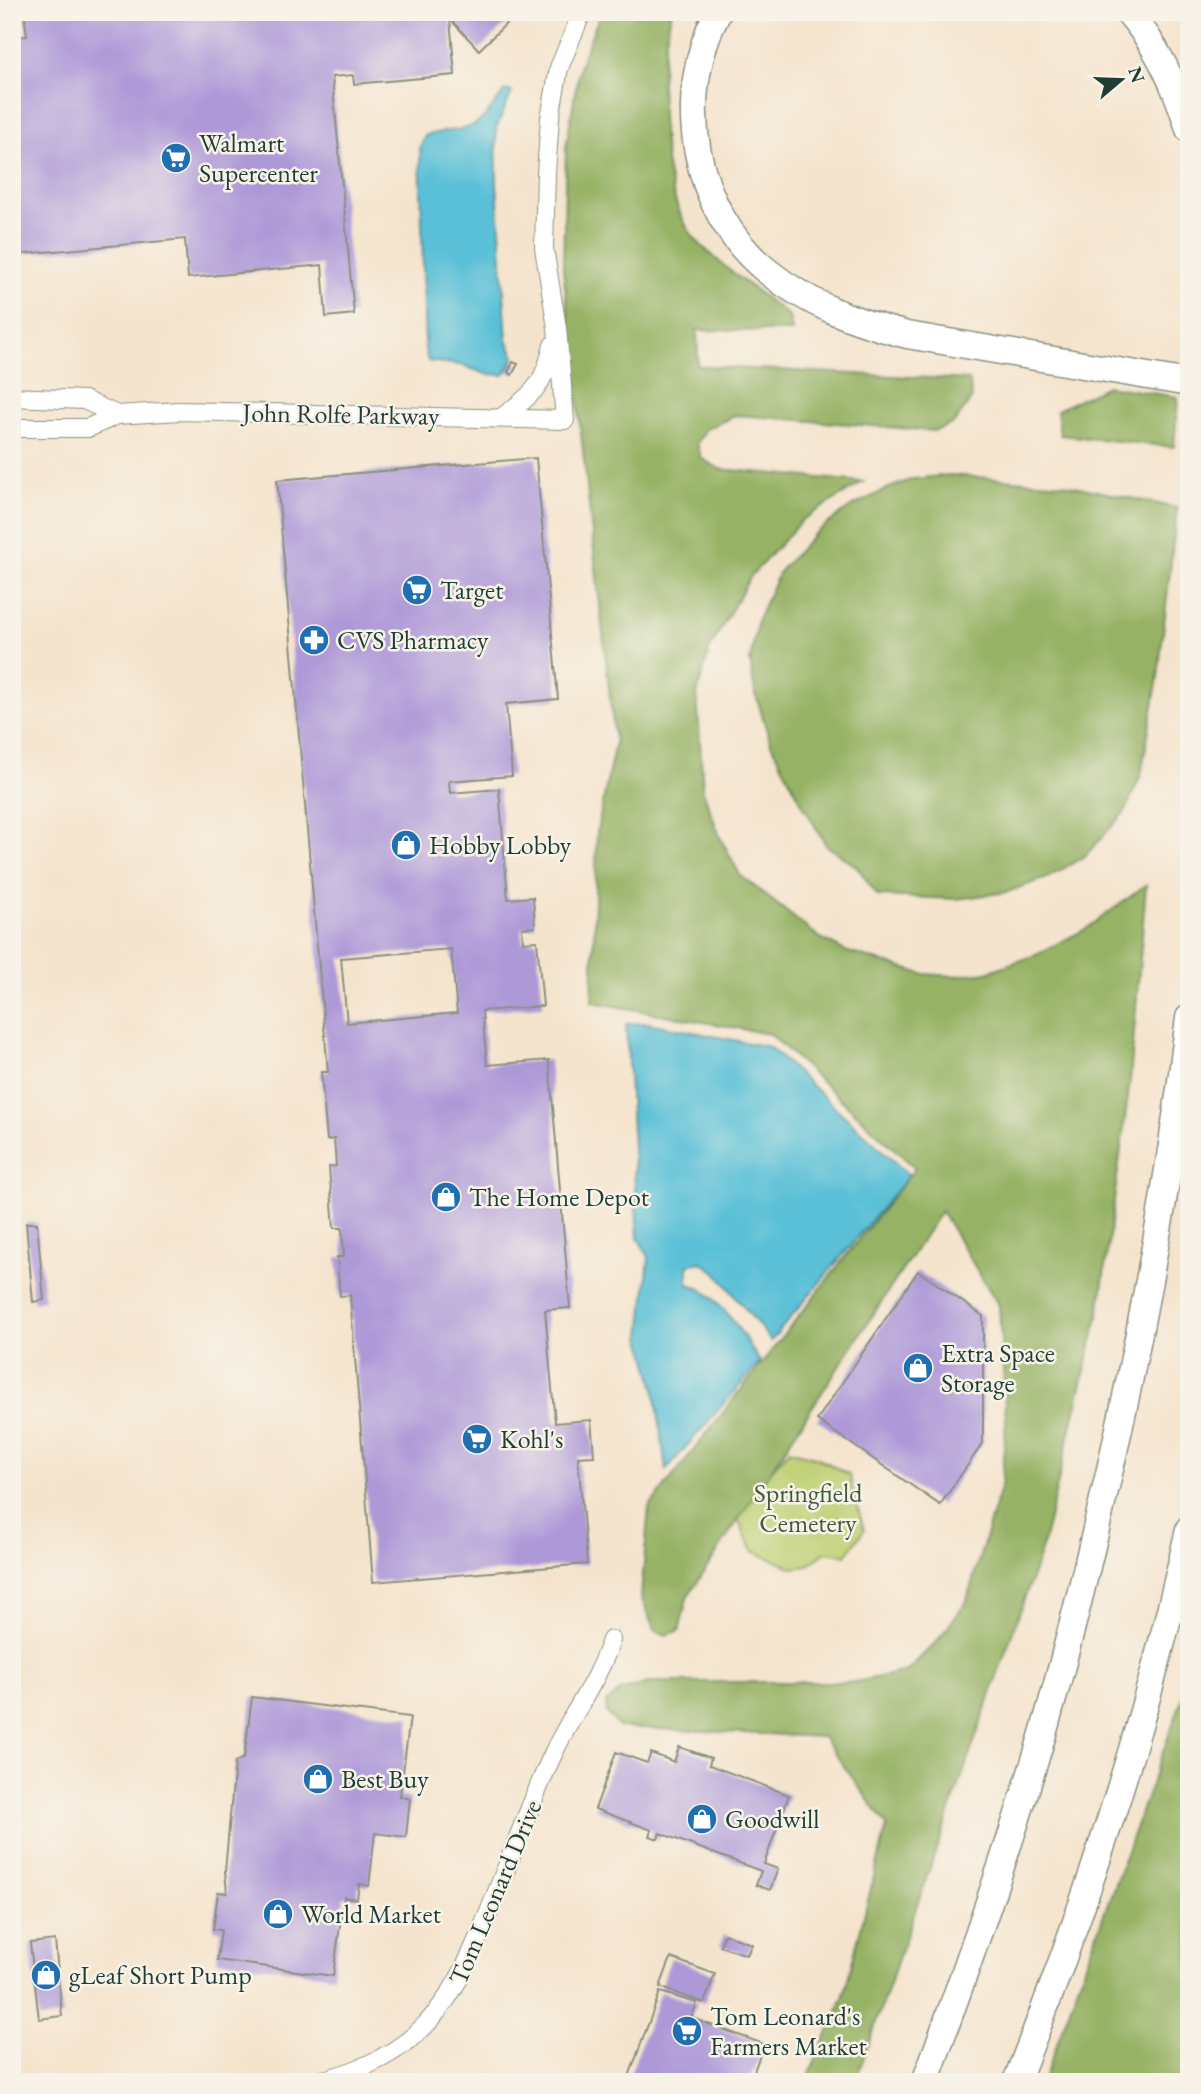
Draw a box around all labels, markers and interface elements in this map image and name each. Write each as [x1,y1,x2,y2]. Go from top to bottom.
north arrow [1086,46,1156,116]
text: N [1122,63,1151,87]
place label: Walmart Supercenter [199,126,318,190]
supermarket icon: Walmart Supercenter [159,141,193,175]
street label: John Rolfe Parkway [240,395,440,433]
supermarket icon: Target [400,573,434,607]
place label: Target [440,573,503,607]
pharmacy icon: CVS Pharmacy [297,623,331,657]
place label: CVS Pharmacy [337,623,489,657]
shop icon: Hobby Lobby [389,828,423,862]
place label: Hobby Lobby [429,828,572,862]
shop icon: The Home Depot [429,1180,463,1214]
place label: The Home Depot [469,1180,649,1214]
place label: Extra Space Storage [941,1336,1055,1400]
shop icon: Extra Space Storage [901,1351,935,1385]
supermarket icon: Kohl's [460,1422,494,1456]
place label: Kohl's [500,1422,563,1456]
park label: Springfield Cemetery [754,1476,863,1540]
shop icon: Best Buy [301,1762,335,1796]
place label: Best Buy [341,1762,429,1796]
street label: Tom Leonard Drive [441,1794,549,1990]
shop icon: Goodwill [685,1802,719,1836]
place label: Goodwill [725,1802,820,1836]
shop icon: World Market [261,1897,295,1931]
place label: World Market [301,1897,441,1931]
shop icon: gLeaf Short Pump [29,1958,63,1992]
place label: gLeaf Short Pump [69,1958,252,1992]
place label: Tom Leonard's Farmers Market [710,1999,867,2063]
supermarket icon: Tom Leonard's Farmers Market [670,2014,704,2048]

